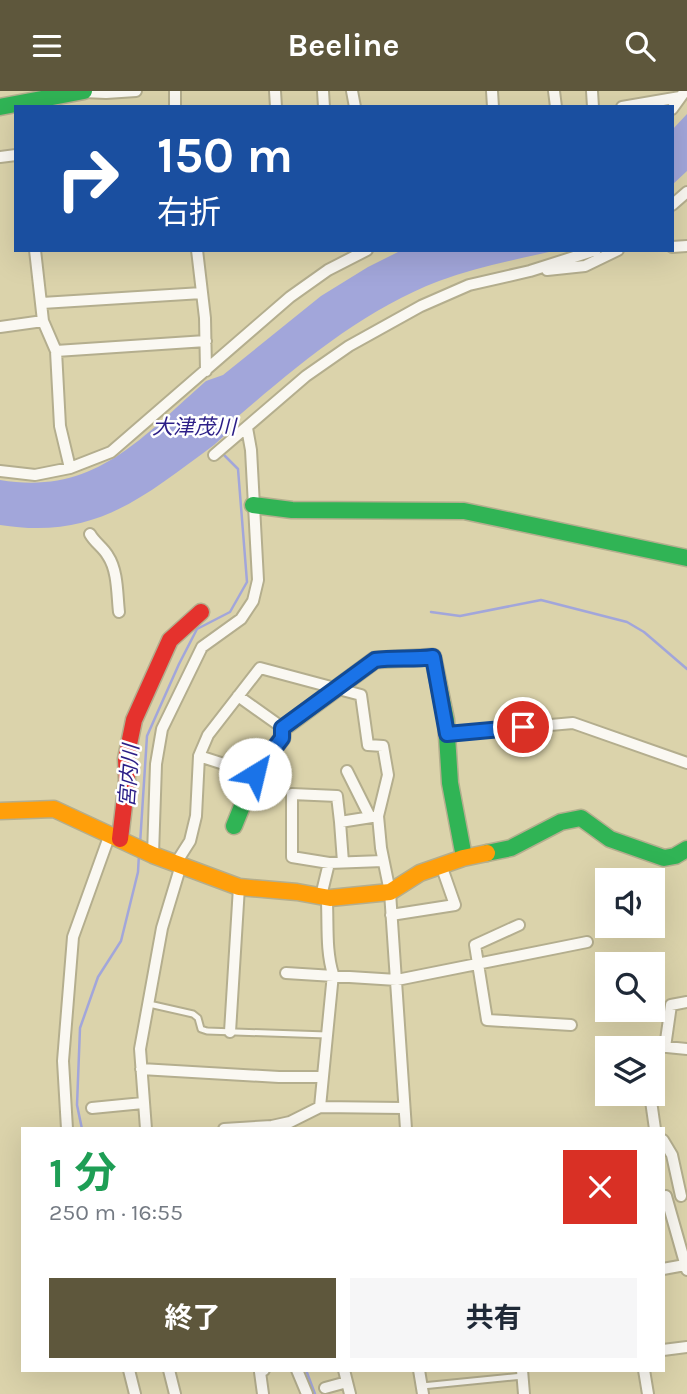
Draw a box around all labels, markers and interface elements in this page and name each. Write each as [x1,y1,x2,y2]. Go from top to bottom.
icon: menu [28,27,66,65]
text: Beeline [288,27,399,64]
icon: search [621,27,659,65]
text: 150 m [157,127,293,184]
icon: right [42,133,133,224]
text: 右折 [157,194,221,231]
water label: 大津茂川 [152,415,238,439]
pin [493,697,553,757]
icon: arrive [504,708,542,746]
position arrow [218,737,292,811]
water label: 宮内川 [115,742,143,808]
map controls [595,868,665,1106]
button: sound [595,868,665,938]
button: search [595,952,665,1022]
button: layers [595,1036,665,1106]
text: 1 分 [49,1148,117,1198]
button: close [563,1150,637,1224]
text: 250 m · 16:55 [49,1199,183,1226]
button: 終了 [49,1278,336,1358]
button: 共有 [350,1278,637,1358]

